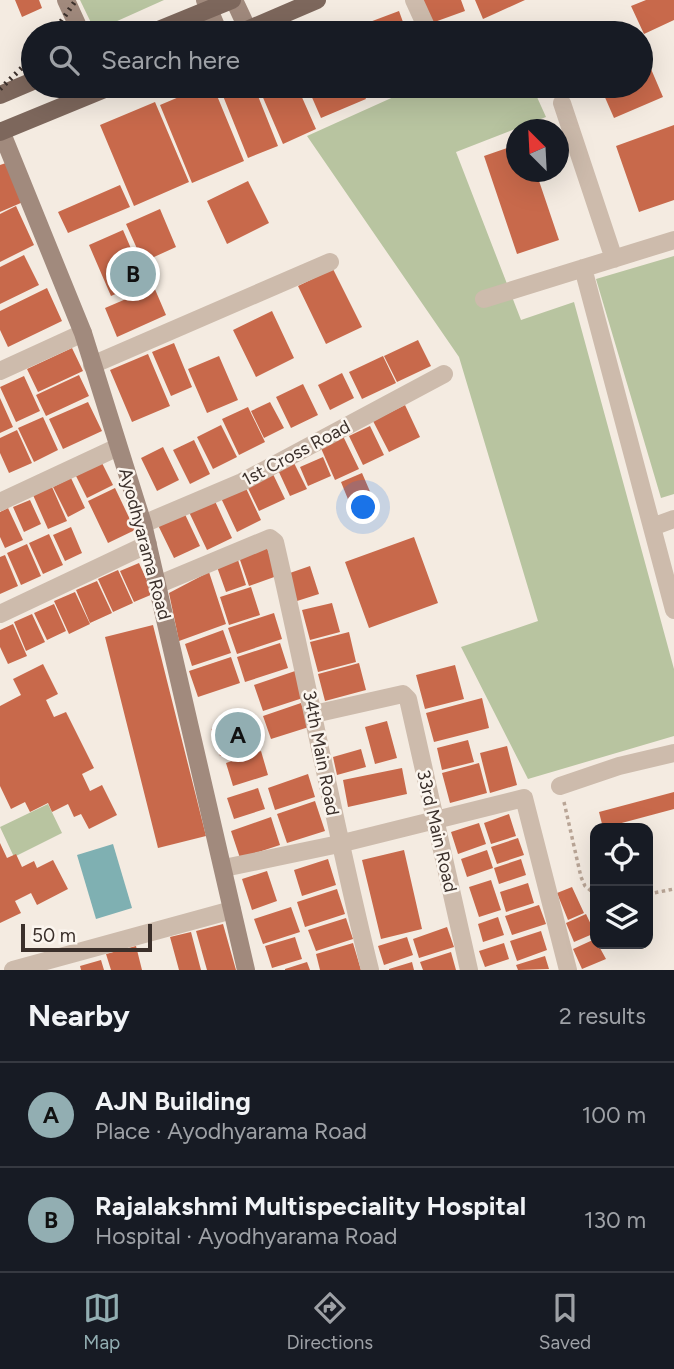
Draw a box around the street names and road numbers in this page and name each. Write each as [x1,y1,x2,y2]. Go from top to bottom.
street label: 1st Cross Road [238,415,354,491]
street label: Ayodhyarama Road [114,466,176,622]
street label: 34th Main Road [298,689,344,817]
street label: 33rd Main Road [412,768,462,894]

